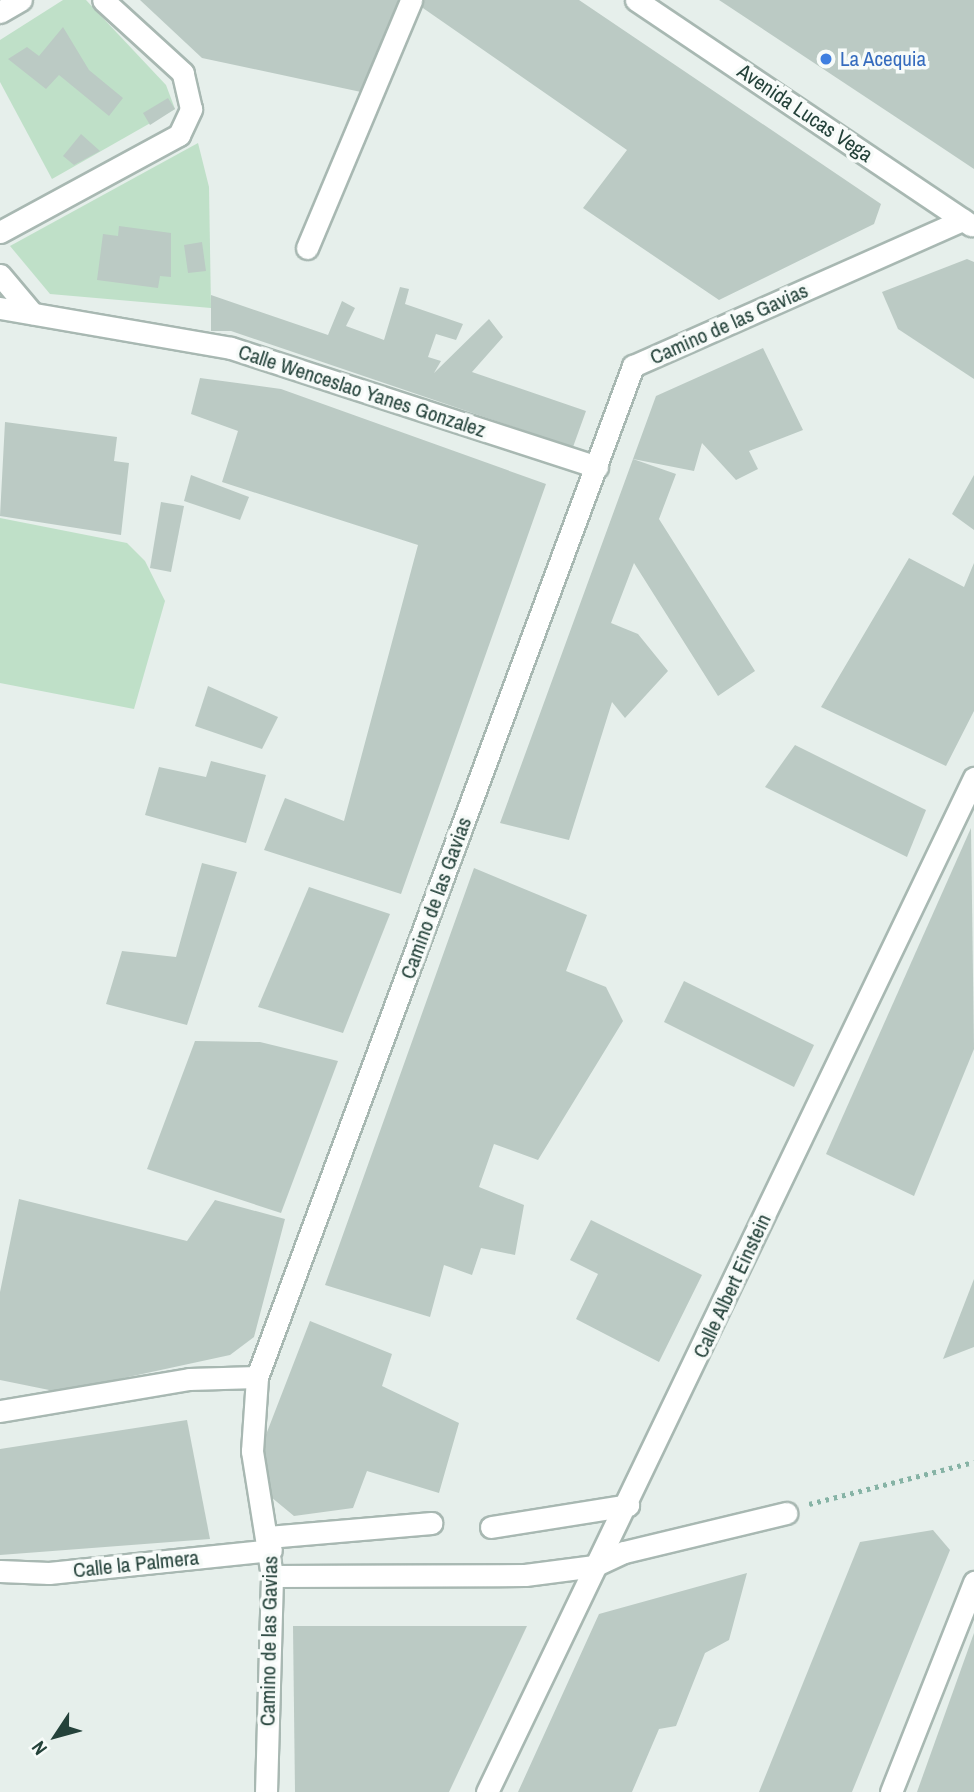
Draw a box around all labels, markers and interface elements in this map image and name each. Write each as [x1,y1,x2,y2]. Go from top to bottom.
place label: La Acequia [840,46,927,72]
marker: La Acequia [818,51,834,67]
street label: Avenida Lucas Vega [733,58,877,168]
street label: Camino de las Gavias [646,278,812,370]
street label: Calle Wenceslao Yanes Gonzalez [235,339,489,443]
street label: Camino de las Gavias [395,814,477,982]
street label: Calle Albert Einstein [687,1210,777,1362]
street label: Calle la Palmera [72,1545,200,1583]
street label: Camino de las Gavias [255,1556,283,1726]
north arrow [21,1701,91,1771]
text: N [25,1736,53,1761]

